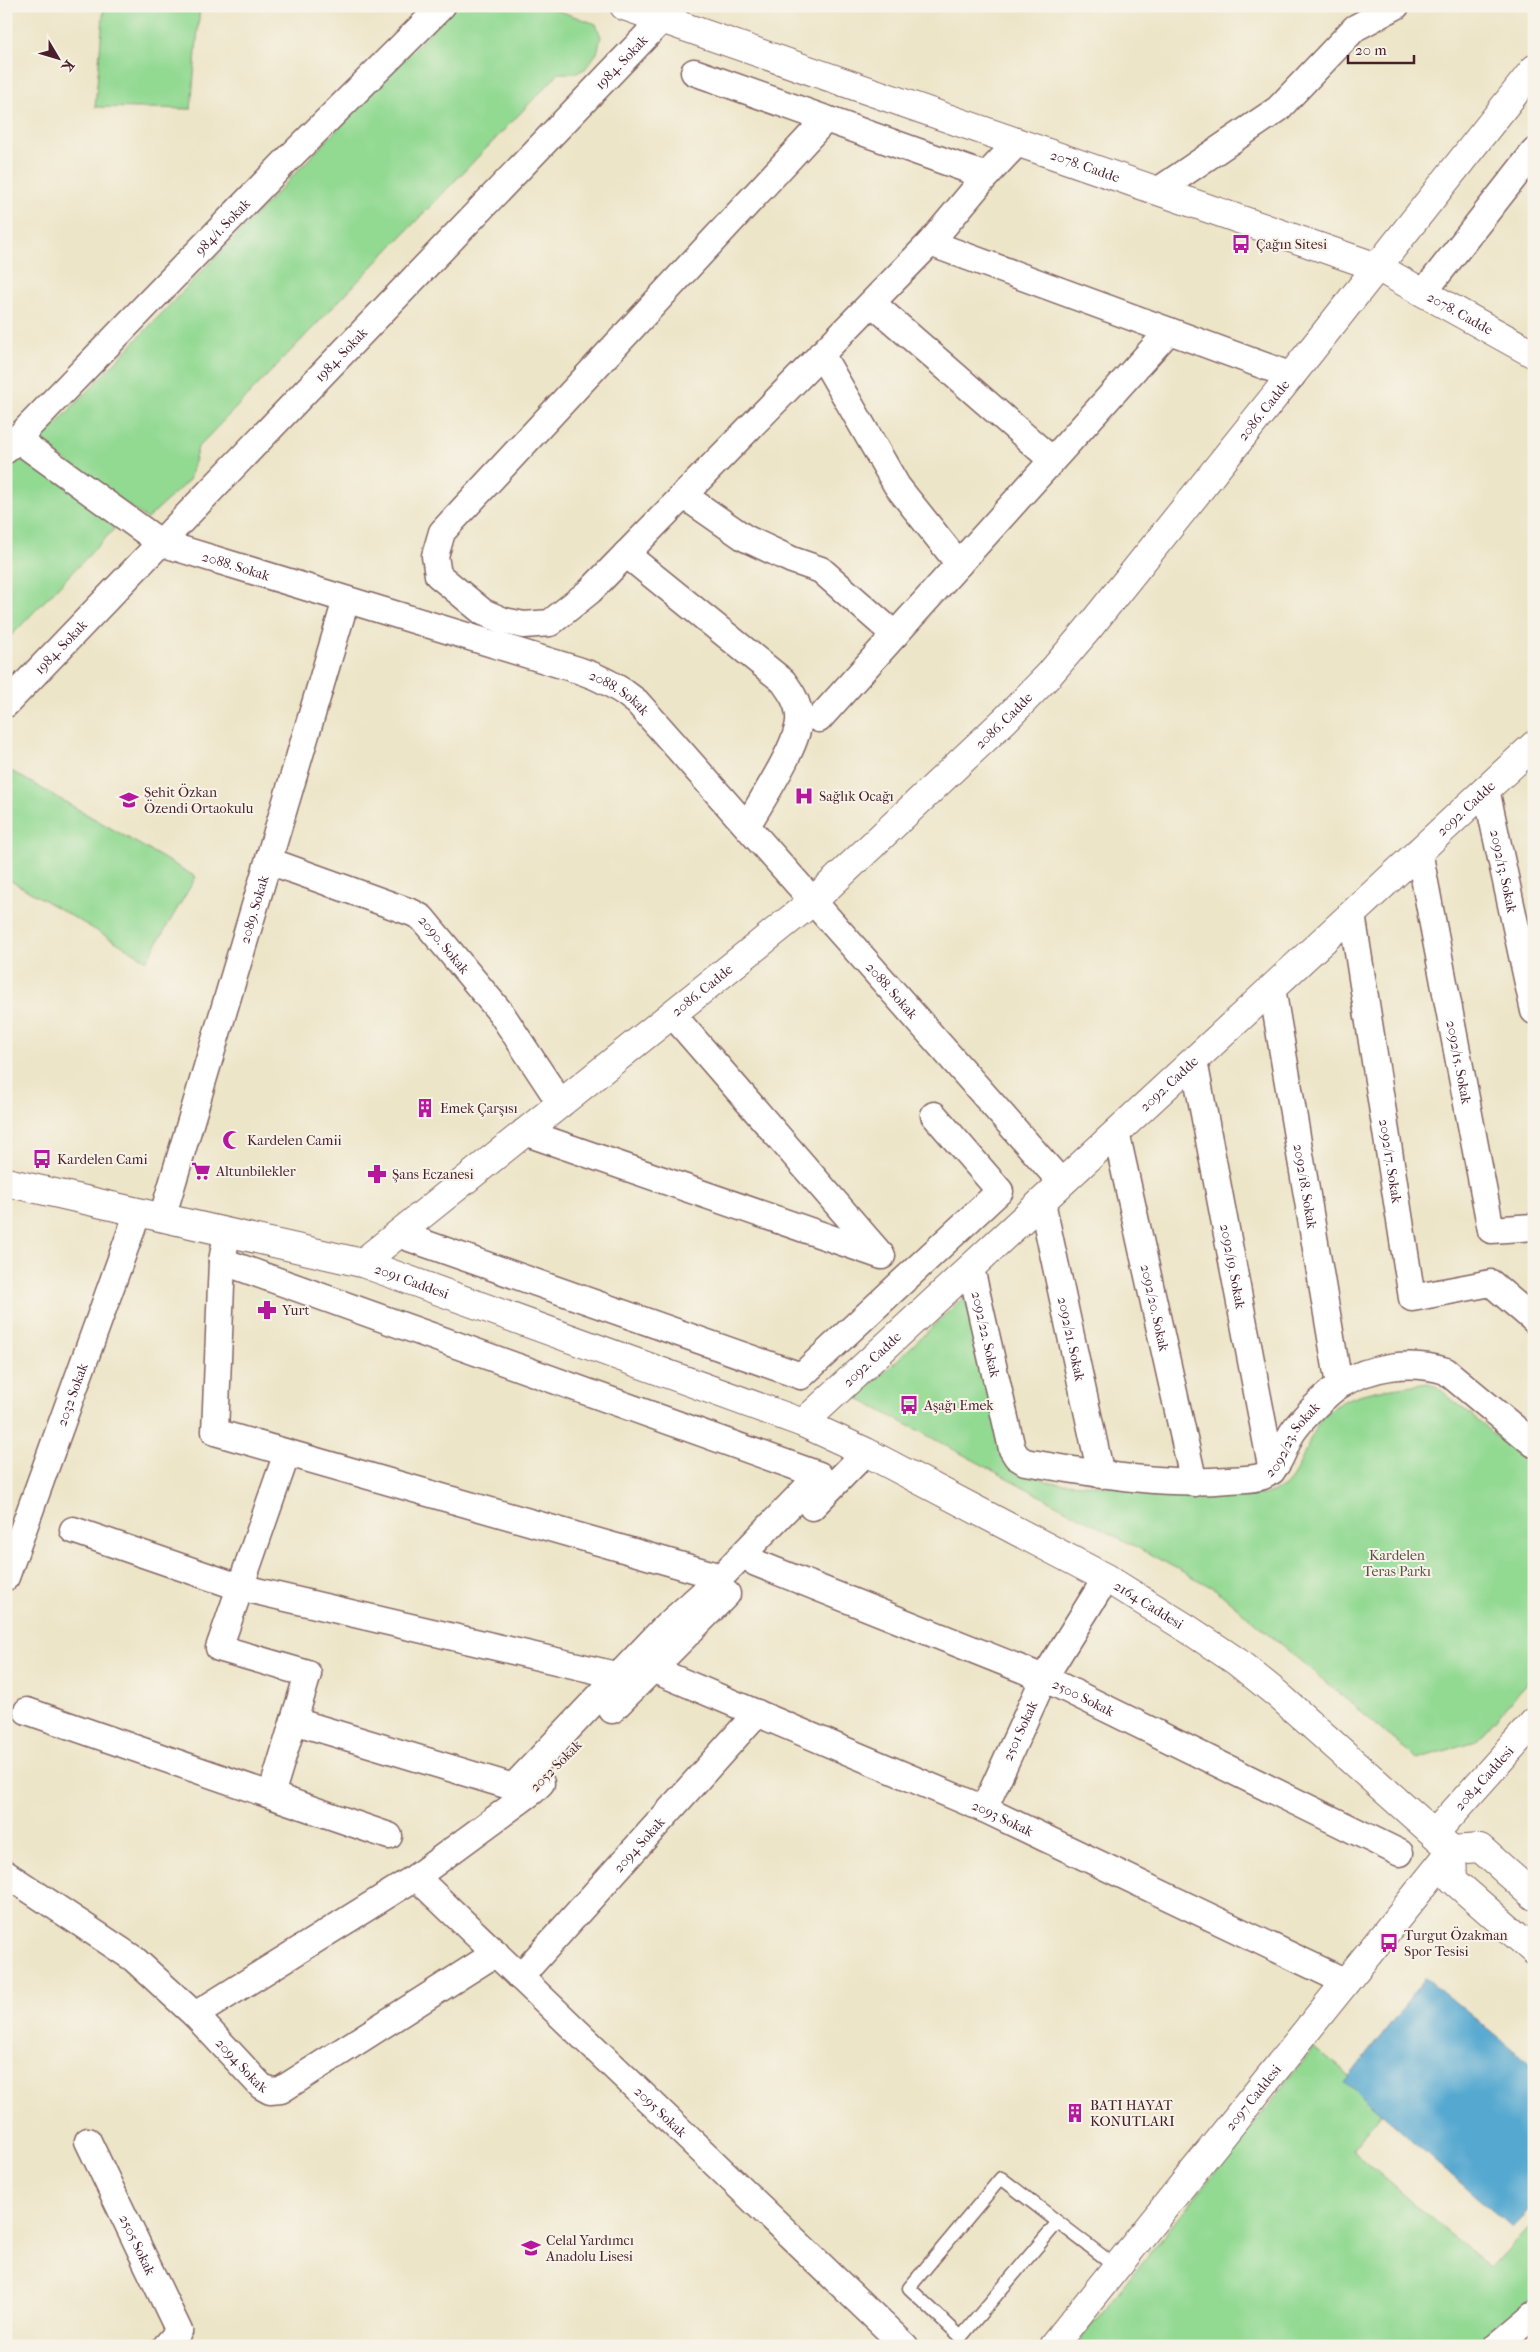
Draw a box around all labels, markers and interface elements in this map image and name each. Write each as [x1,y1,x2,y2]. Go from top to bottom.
street label: 1984. Sokak [591,31,652,93]
north arrow [32,32,82,82]
scale bar [1348,32,1414,64]
text: 20 m [1355,41,1387,59]
text: K [58,56,78,76]
street label: 2078. Cadde [1048,146,1122,186]
street label: 984/1. Sokak [191,194,254,258]
bus stop icon: Çağın Sitesi [1230,233,1252,255]
place label: Çağın Sitesi [1256,236,1327,253]
street label: 2078. Cadde [1424,288,1496,338]
street label: 1984. Sokak [311,323,371,385]
street label: 2086. Cadde [1234,376,1293,444]
street label: 2088. Sokak [200,548,273,584]
street label: 1984. Sokak [31,616,91,678]
street label: 2088. Sokak [587,666,654,719]
street label: 2086. Cadde [972,689,1036,752]
street label: 2092. Cadde [1433,777,1499,839]
place label: Şehit Özkan Özendi Ortaokulu [144,783,254,817]
hospital icon: Sağlık Ocağı [793,785,815,807]
place label: Sağlık Ocağı [819,788,894,805]
school or university icon: Şehit Özkan Özendi Ortaokulu [118,789,140,811]
street label: 2092/13. Sokak [1487,828,1521,915]
street label: 2089. Sokak [236,873,272,945]
street label: 2090. Sokak [415,912,474,978]
street label: 2088. Sokak [862,959,922,1023]
street label: 2086. Cadde [668,960,736,1020]
street label: 2092/15. Sokak [1443,1019,1476,1106]
street label: 2092. Cadde [1136,1052,1202,1115]
building icon: Emek Çarşısı [414,1097,436,1119]
place label: Emek Çarşısı [440,1100,518,1117]
street label: 2092/17. Sokak [1376,1118,1406,1205]
mosque icon: Kardelen Camii [221,1129,243,1151]
place label: Kardelen Camii [247,1132,342,1149]
street label: 2092/18. Sokak [1290,1142,1321,1231]
bus stop icon: Kardelen Cami [31,1148,53,1170]
place label: Kardelen Cami [57,1151,148,1168]
supermarket icon: Altunbilekler [190,1160,212,1182]
place label: Altunbilekler [215,1163,296,1180]
pharmacy icon: Şans Eczanesi [366,1163,388,1185]
place label: Şans Eczanesi [392,1166,474,1183]
street label: 2092/19. Sokak [1217,1222,1250,1311]
street label: 2091 Caddesi [372,1260,451,1302]
street label: 2092/20. Sokak [1137,1263,1173,1354]
street label: 2092/22. Sokak [968,1289,1004,1380]
street label: 2092/21. Sokak [1054,1295,1089,1383]
pharmacy icon: Yurt [256,1299,278,1321]
place label: Yurt [281,1302,310,1319]
street label: 2092. Cadde [839,1328,905,1390]
street label: 2032 Sokak [53,1360,91,1429]
bus stop icon: Aşağı Emek [898,1394,920,1416]
place label: Aşağı Emek [923,1397,994,1414]
street label: 2092/23. Sokak [1262,1398,1324,1481]
park label: Kardelen Teras Parkı [1363,1547,1431,1580]
street label: 2164 Caddesi [1111,1577,1187,1633]
street label: 2500 Sokak [1050,1675,1118,1720]
street label: 2501 Sokak [999,1697,1041,1763]
street label: 2052 Sokak [527,1736,586,1795]
street label: 2084 Caddesi [1451,1742,1517,1814]
street label: 2093 Sokak [969,1796,1037,1840]
street label: 2094 Sokak [610,1813,669,1876]
place label: Turgut Özakman Spor Tesisi [1404,1926,1508,1960]
bus stop icon: Turgut Özakman Spor Tesisi [1378,1932,1400,1954]
street label: 2094 Sokak [212,2034,271,2097]
street label: 2097 Caddesi [1221,2061,1284,2134]
street label: 2095 Sokak [631,2083,691,2141]
place label: BATI HAYAT KONUTLARI [1090,2097,1175,2130]
building icon: BATI HAYAT KONUTLARI [1064,2102,1086,2124]
street label: 2505 Sokak [116,2212,160,2278]
place label: Celal Yardımcı Anadolu Lisesi [545,2232,634,2265]
school or university icon: Celal Yardımcı Anadolu Lisesi [520,2237,542,2259]

